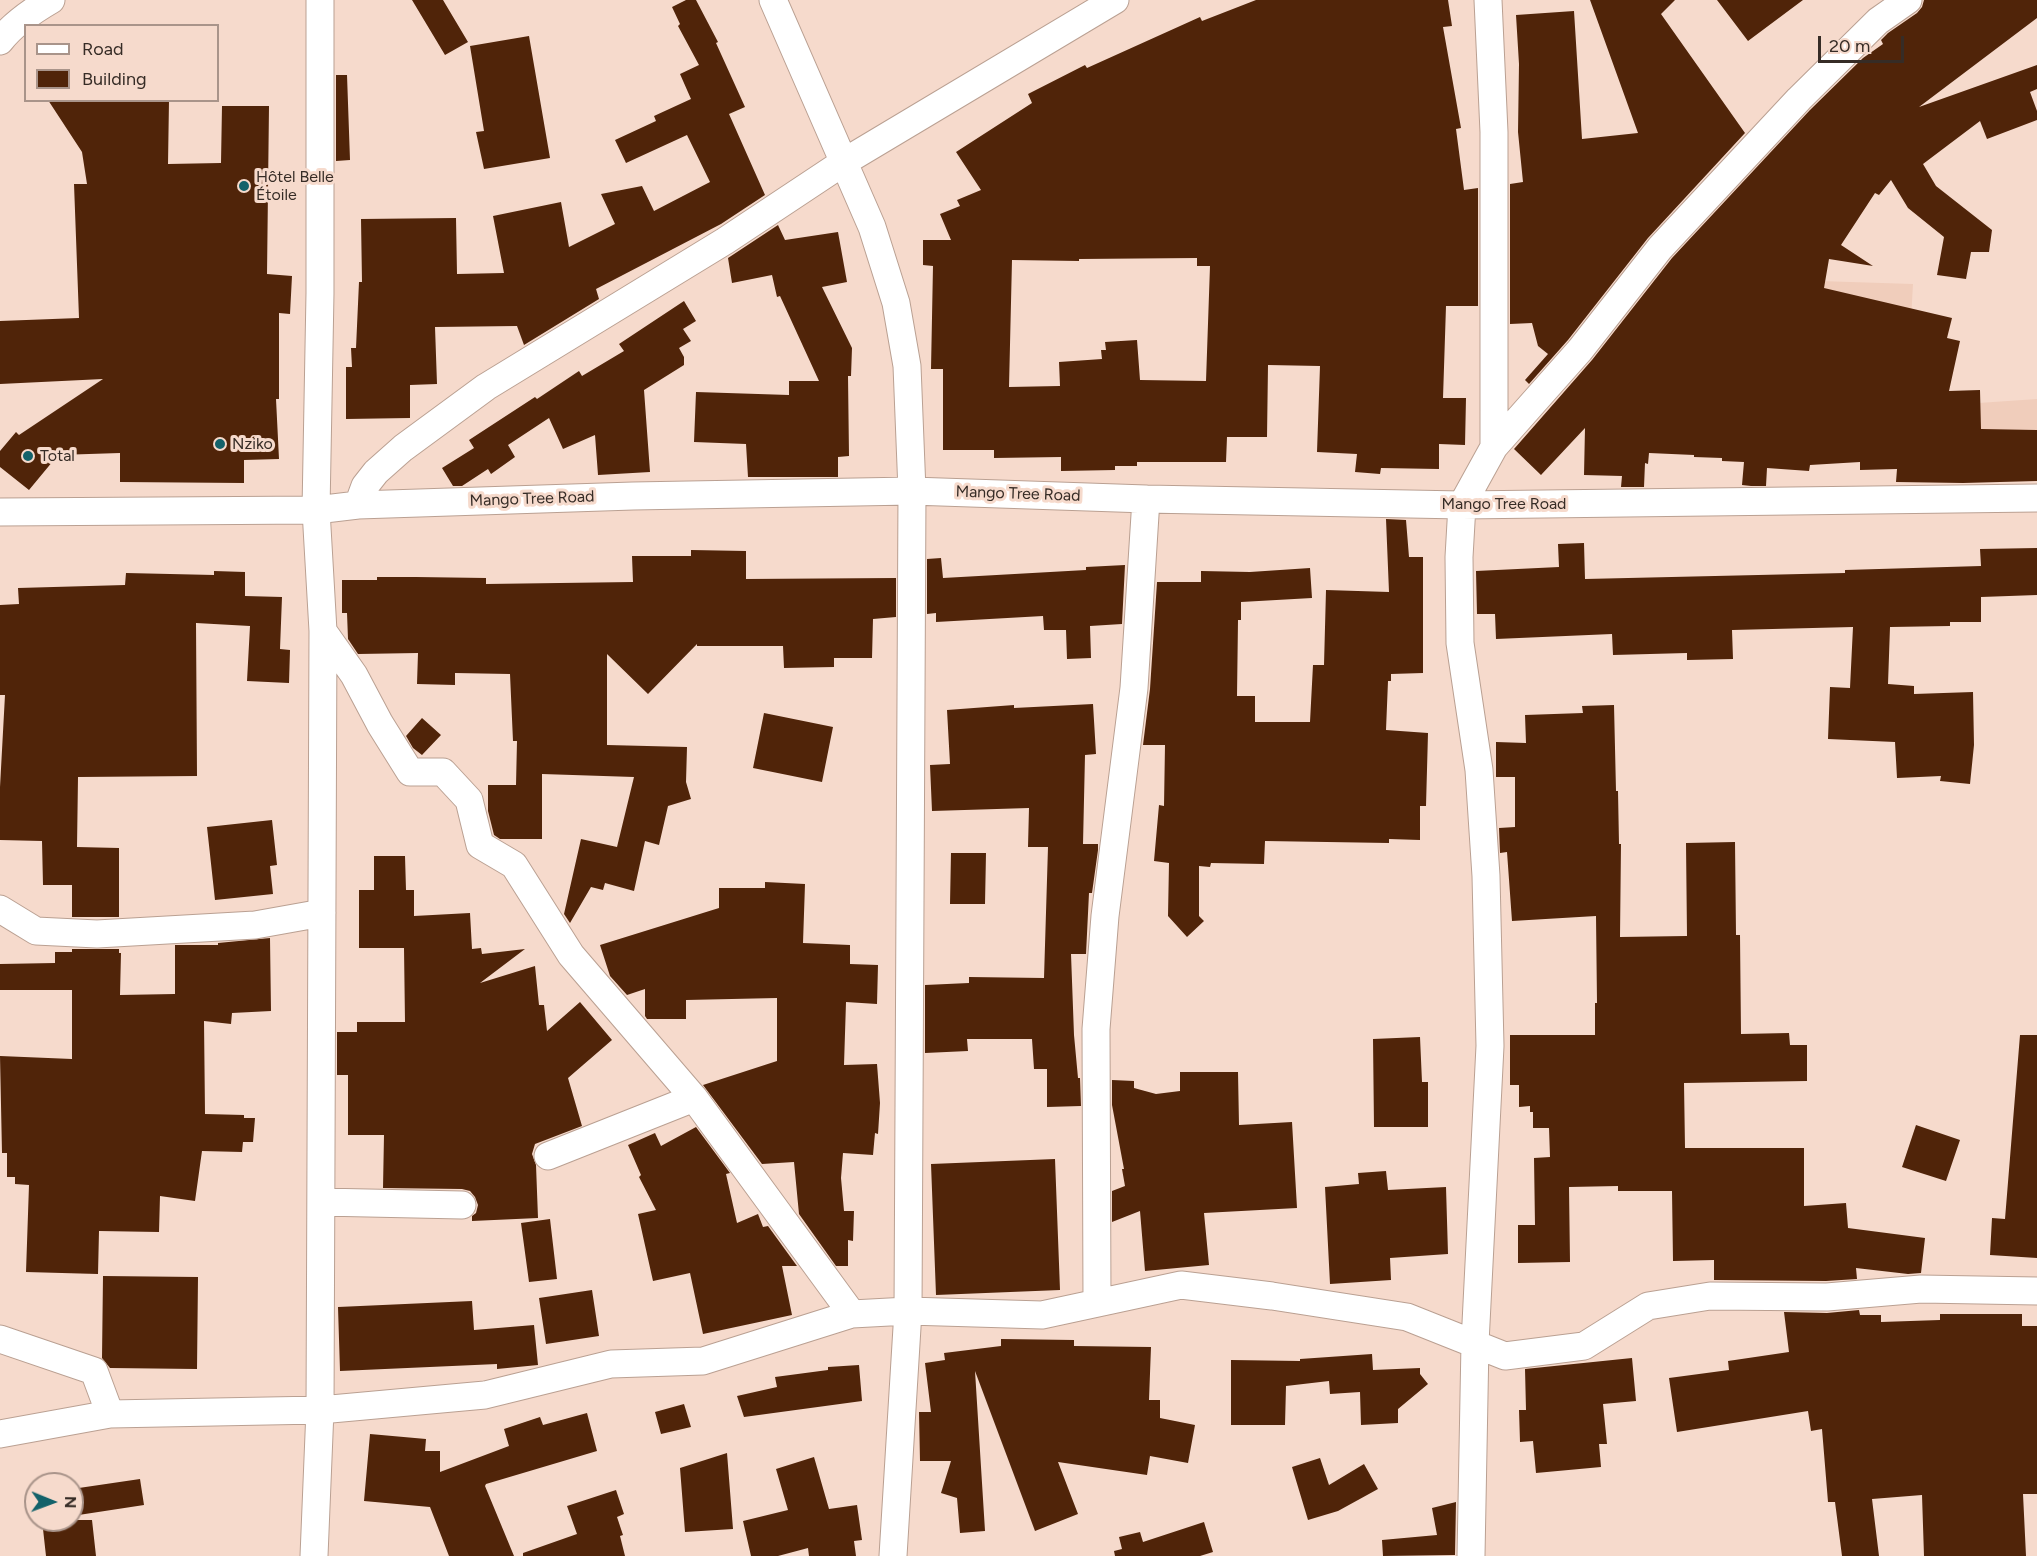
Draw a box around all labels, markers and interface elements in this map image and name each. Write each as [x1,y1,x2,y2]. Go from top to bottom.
legend [24,24,219,102]
scale bar [1821,24,1906,62]
text: 20 m [1829,35,1870,57]
text: Road [82,38,123,60]
text: Building [82,68,147,90]
place label: Hôtel Belle Étoile [256,167,334,205]
marker: Hôtel Belle Étoile [237,179,251,193]
place label: Nziko [232,434,273,454]
marker: Nziko [213,437,227,451]
place label: Total [40,446,75,466]
marker: Total [21,449,35,463]
street label: Mango Tree Road [955,482,1081,506]
street label: Mango Tree Road [469,487,595,511]
street label: Mango Tree Road [1442,494,1566,514]
north arrow [24,1472,84,1532]
text: N [61,1496,80,1509]

